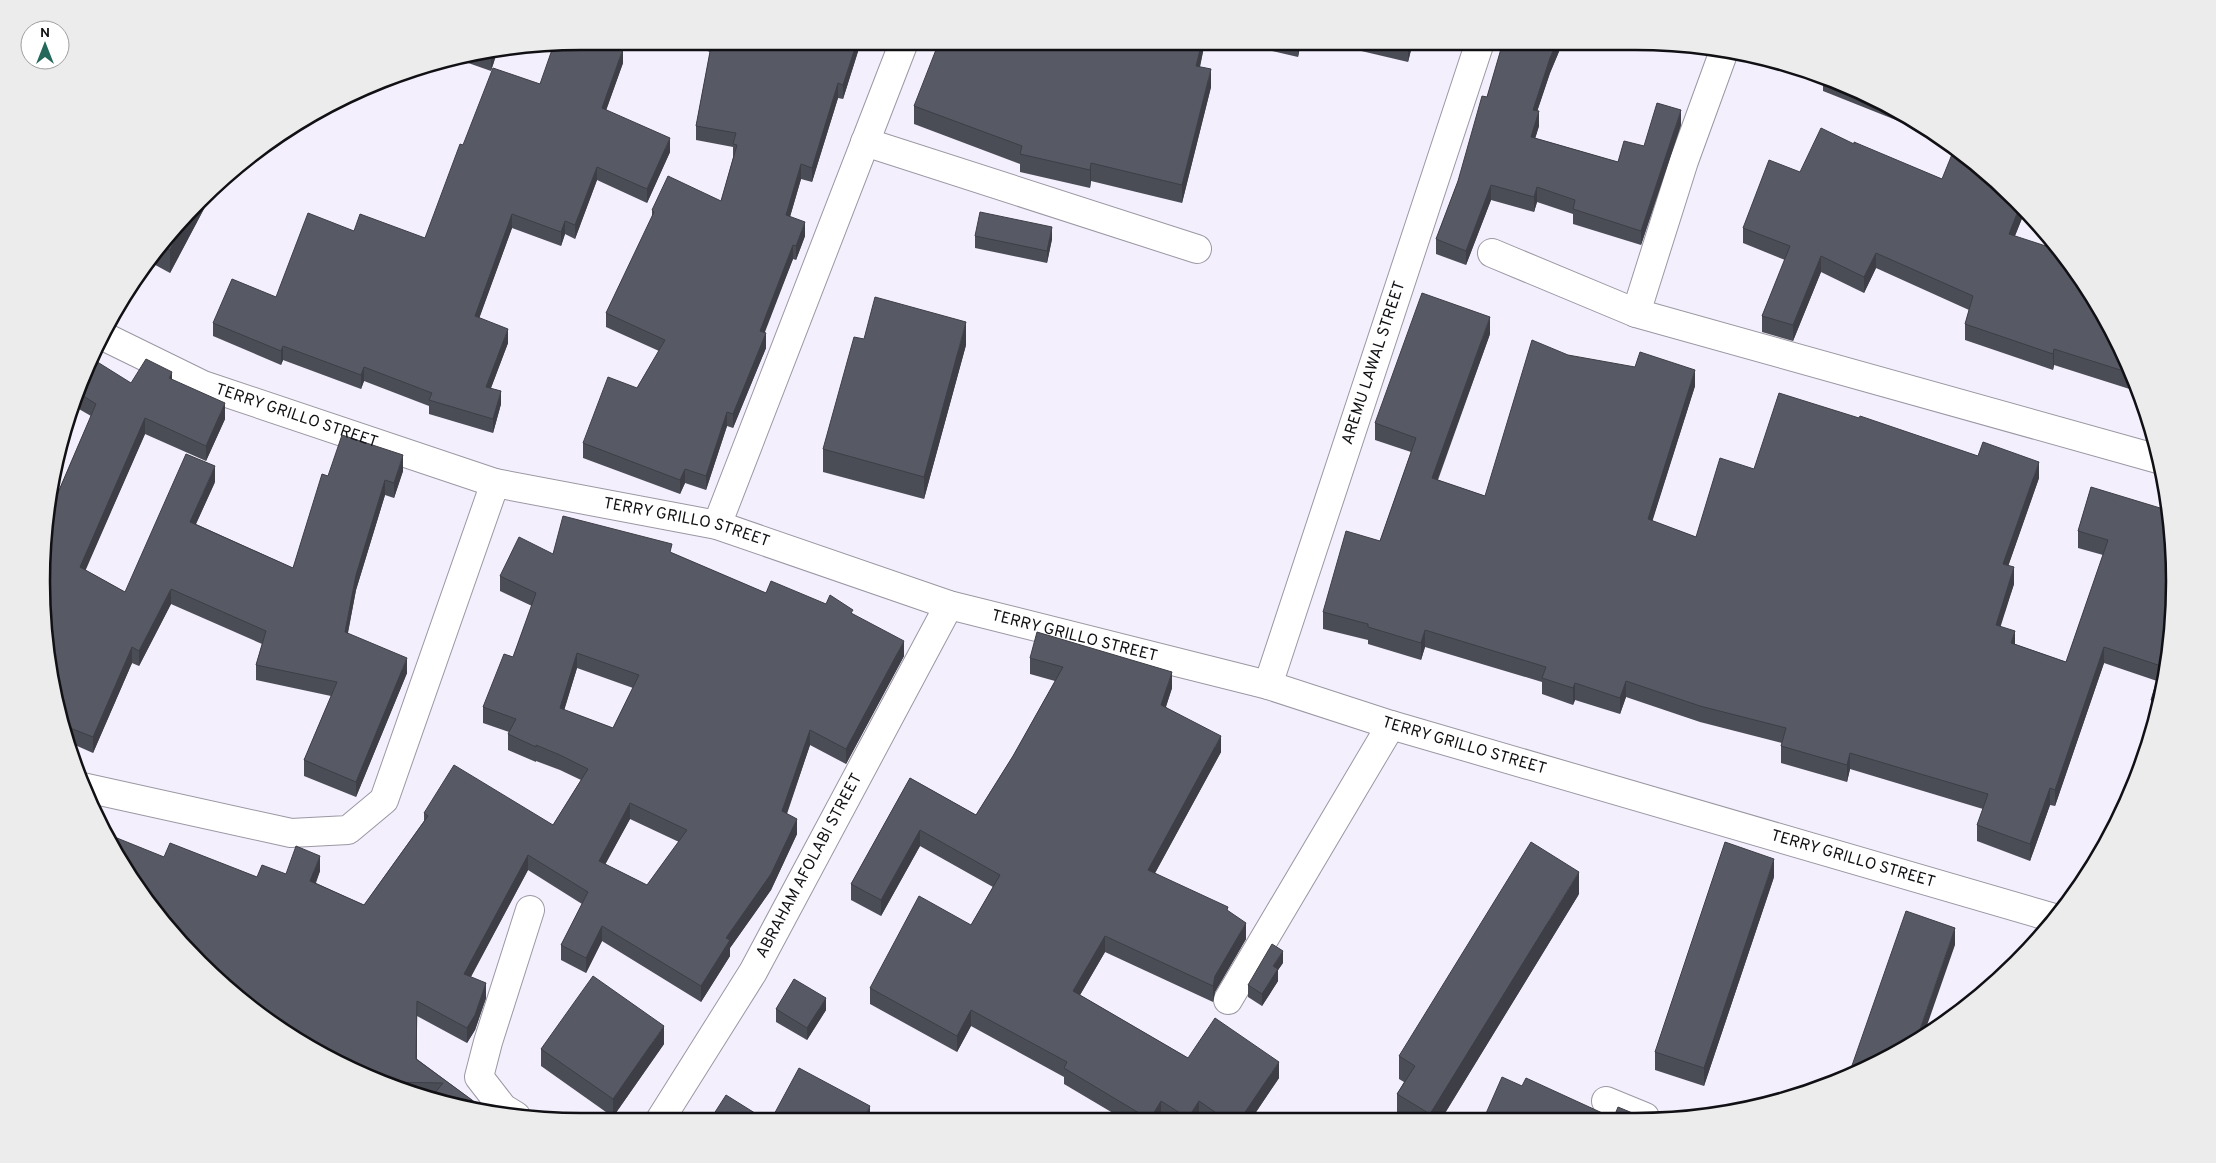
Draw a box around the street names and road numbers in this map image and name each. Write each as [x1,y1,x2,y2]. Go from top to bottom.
street label: AREMU LAWAL STREET [1338,279,1410,447]
street label: TERRY GRILLO STREET [213,380,380,453]
street label: TERRY GRILLO STREET [602,494,772,552]
street label: TERRY GRILLO STREET [989,606,1159,667]
street label: TERRY GRILLO STREET [1379,713,1549,780]
street label: ABRAHAM AFOLABI STREET [752,770,867,962]
street label: TERRY GRILLO STREET [1768,826,1937,893]

